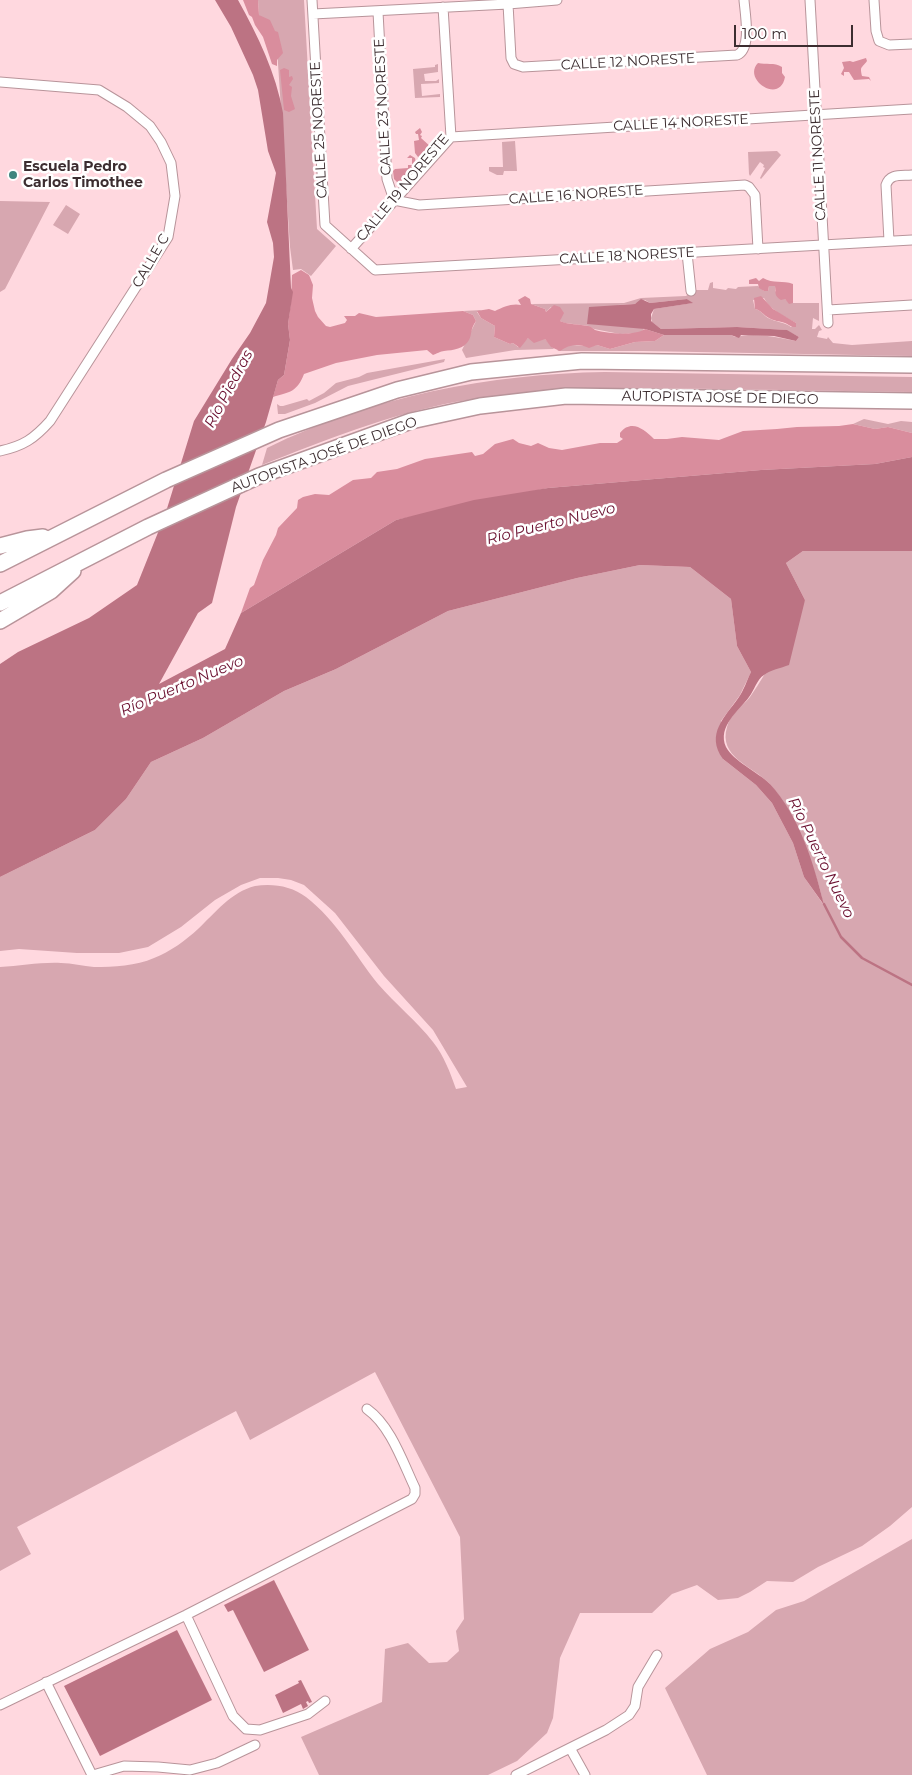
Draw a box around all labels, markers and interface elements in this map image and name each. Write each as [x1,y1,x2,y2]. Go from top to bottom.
scale bar [737,15,856,47]
text: 100 m [742,24,787,43]
street label: CALLE 23 NORESTE [371,38,395,176]
street label: CALLE 12 NORESTE [560,50,696,74]
street label: CALLE 25 NORESTE [307,61,331,199]
street label: CALLE 11 NORESTE [806,89,830,221]
street label: CALLE 14 NORESTE [613,111,749,135]
street label: CALLE 19 NORESTE [353,131,453,245]
place label: Escuela Pedro Carlos Timothee [23,159,143,192]
marker: Escuela Pedro Carlos Timothee [7,169,19,181]
street label: CALLE 16 NORESTE [508,182,644,208]
street label: CALLE C [129,231,173,291]
street label: CALLE 18 NORESTE [559,244,695,268]
water label: Río Piedras [201,347,257,431]
street label: AUTOPISTA JOSÉ DE DIEGO [621,388,819,408]
street label: AUTOPISTA JOSÉ DE DIEGO [229,413,419,497]
water label: Río Puerto Nuevo [485,499,617,549]
water label: Río Puerto Nuevo [118,652,246,720]
water label: Río Puerto Nuevo [784,795,858,921]

